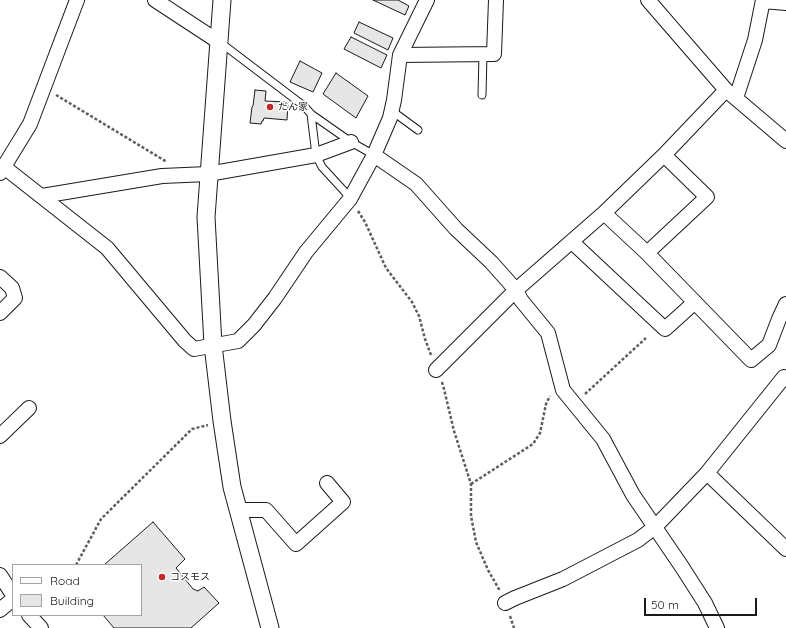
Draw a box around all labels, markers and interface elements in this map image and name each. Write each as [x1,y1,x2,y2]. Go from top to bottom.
place label: だん家 [278,101,308,113]
marker: だん家 [265,102,275,112]
legend [12,564,142,616]
place label: コスモス [170,571,210,583]
marker: コスモス [157,572,167,582]
text: Road [50,573,80,588]
scale bar [646,590,759,616]
text: Building [50,593,94,608]
text: 50 m [651,597,679,612]

